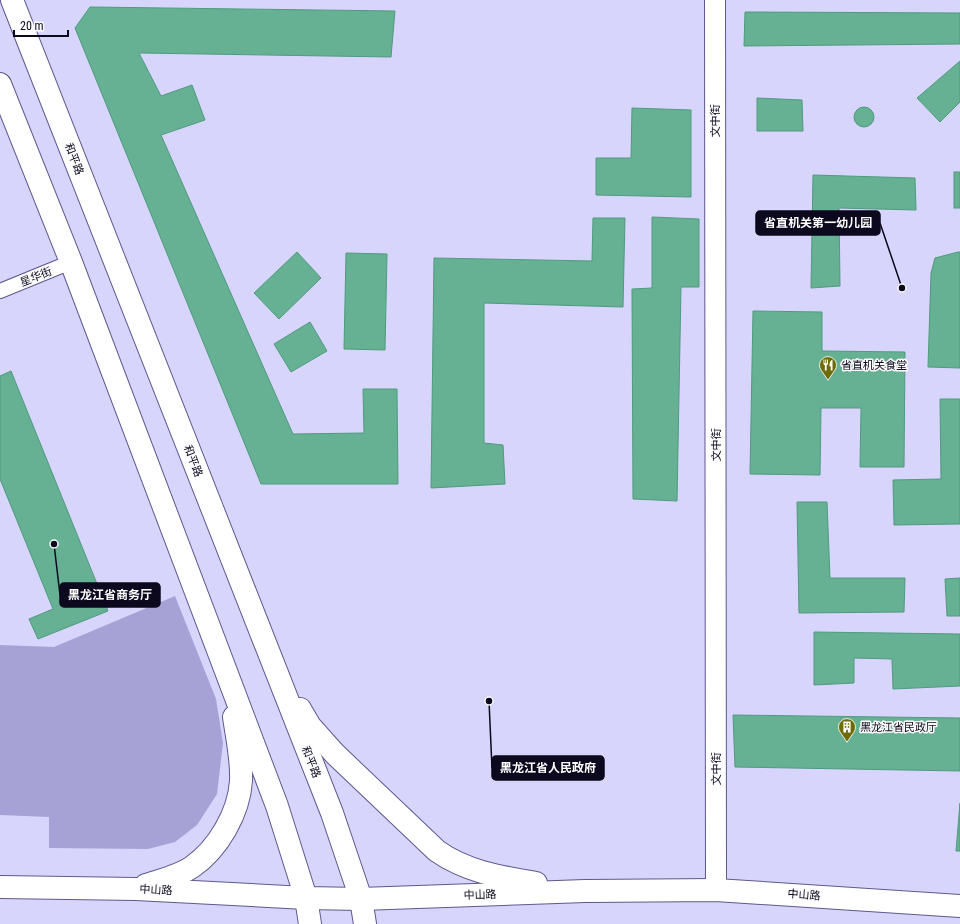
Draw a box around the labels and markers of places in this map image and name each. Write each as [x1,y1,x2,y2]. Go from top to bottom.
callout: 省直机关第一幼儿园 [756,211,880,235]
restaurant icon: 省直机关食堂 [818,355,838,380]
place label: 省直机关食堂 [841,359,907,372]
callout: 黑龙江省商务厅 [60,583,160,607]
building icon: 黑龙江省民政厅 [837,717,857,742]
place label: 黑龙江省民政厅 [860,721,937,734]
callout: 黑龙江省人民政府 [492,756,604,780]

